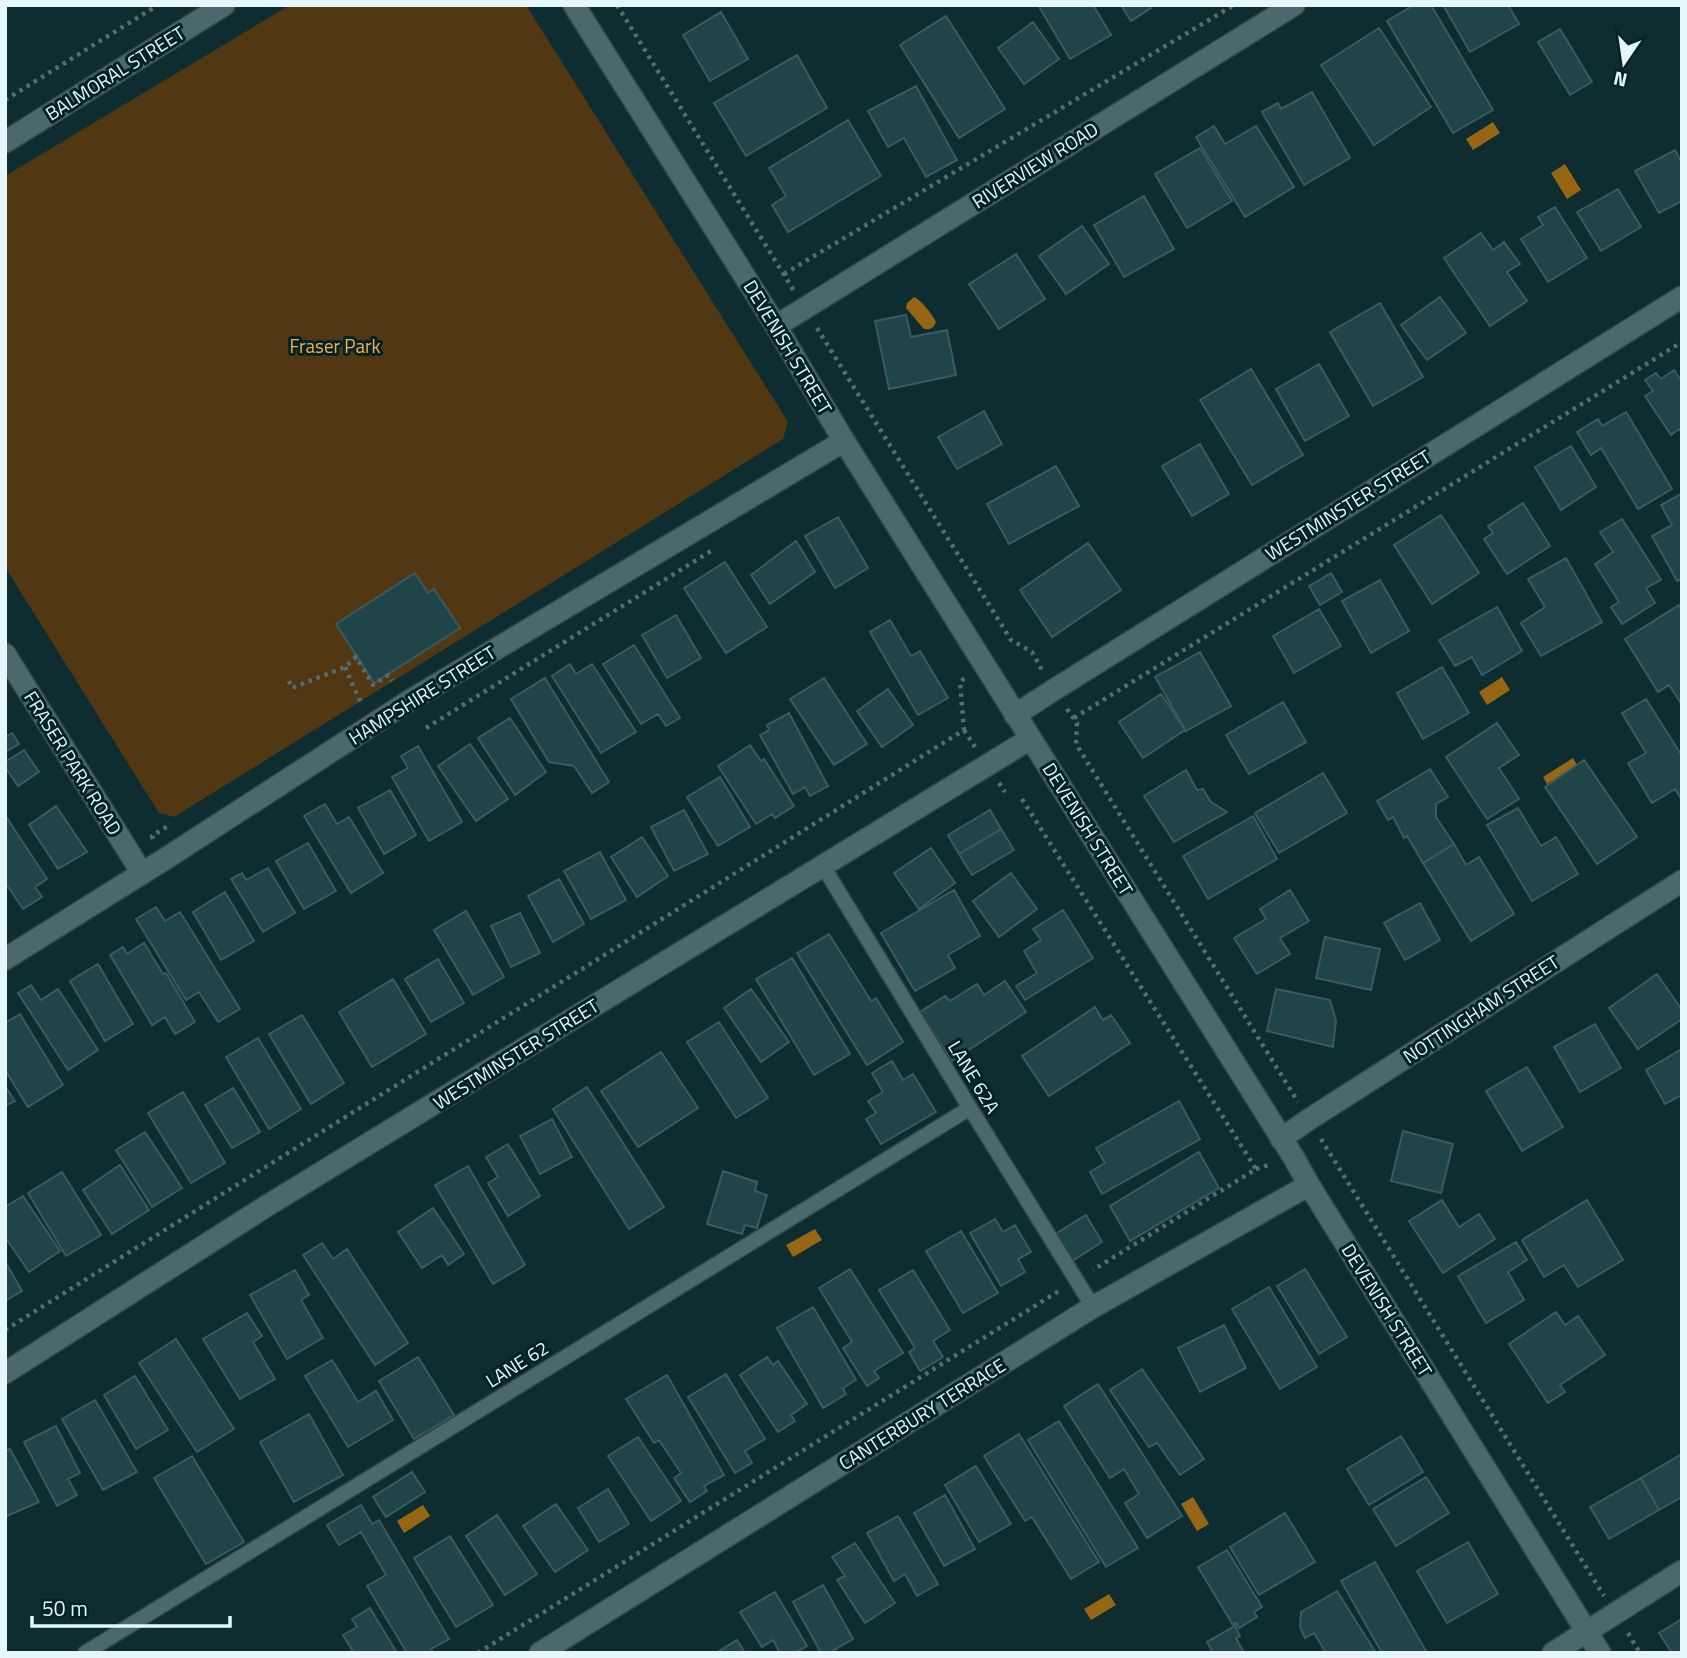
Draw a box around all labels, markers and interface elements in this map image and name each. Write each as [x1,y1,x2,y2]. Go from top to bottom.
street label: BALMORAL STREET [39,18,190,127]
north arrow [1589,28,1659,98]
text: N [1610,64,1630,96]
street label: RIVERVIEW ROAD [966,114,1104,215]
street label: DEVENISH STREET [737,274,840,419]
park label: Fraser Park [289,331,381,360]
street label: WESTMINSTER STREET [1259,442,1436,567]
street label: HAMPSHIRE STREET [343,638,501,752]
street label: FRASER PARK ROAD [17,685,130,841]
street label: DEVENISH STREET [1036,757,1141,901]
street label: NOTTINGHAM STREET [1397,947,1565,1070]
street label: WESTMINSTER STREET [427,991,604,1116]
street label: LANE 62A [941,1035,1008,1119]
street label: DEVENISH STREET [1335,1238,1440,1382]
street label: LANE 62 [480,1333,554,1394]
street label: CANTERBURY TERRACE [833,1350,1011,1477]
scale bar [32,1584,229,1628]
text: 50 m [42,1592,88,1624]

